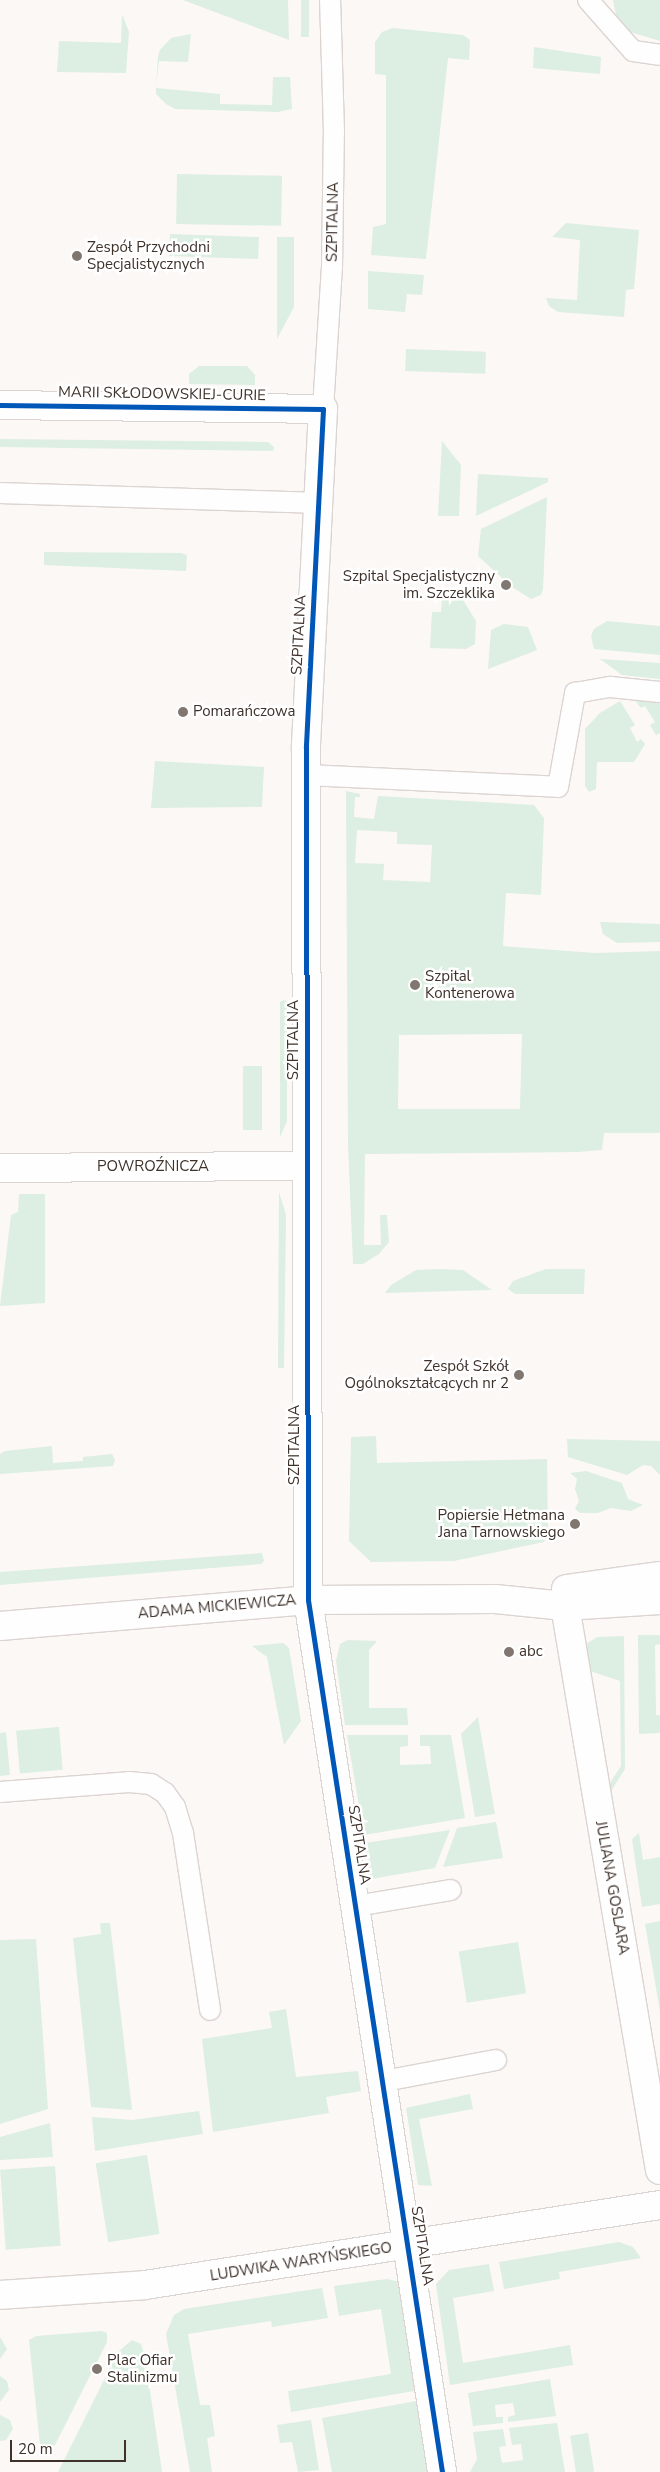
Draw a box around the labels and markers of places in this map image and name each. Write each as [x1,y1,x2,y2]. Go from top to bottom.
place label: Zespół Przychodni Specjalistycznych [87,238,210,273]
marker: Zespół Przychodni Specjalistycznych [71,250,83,262]
place label: Szpital Specjalistyczny im. Szczeklika [343,567,495,602]
marker: Szpital Specjalistyczny im. Szczeklika [499,578,513,592]
place label: Pomarańczowa [193,703,295,721]
marker: Pomarańczowa [177,706,189,718]
place label: Szpital Kontenerowa [425,967,515,1002]
marker: Szpital Kontenerowa [409,979,421,991]
place label: Zespół Szkół Ogólnokształcących nr 2 [345,1357,509,1392]
marker: Zespół Szkół Ogólnokształcących nr 2 [513,1369,525,1381]
place label: Popiersie Hetmana Jana Tarnowskiego [438,1506,565,1541]
marker: Popiersie Hetmana Jana Tarnowskiego [569,1518,581,1530]
place label: abc [519,1643,543,1661]
marker: abc [503,1646,515,1658]
place label: Plac Ofiar Stalinizmu [107,2351,178,2386]
marker: Plac Ofiar Stalinizmu [91,2363,103,2375]

